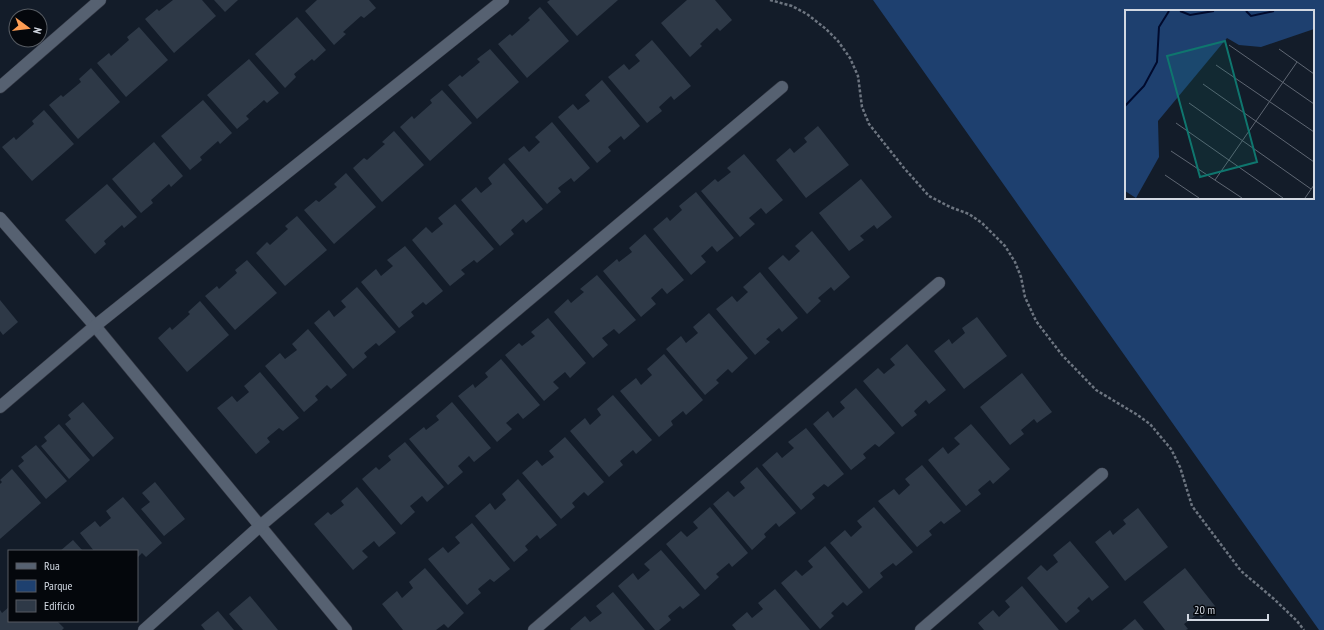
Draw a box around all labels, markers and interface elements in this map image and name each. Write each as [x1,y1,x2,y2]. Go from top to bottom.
north arrow [8,8,48,48]
inset map [1125,10,1314,199]
text: N [30,26,45,35]
legend [8,550,138,622]
text: Rua [44,558,60,573]
text: Parque [44,578,73,593]
scale bar [1188,596,1268,622]
text: Edifício [44,598,75,613]
text: 20 m [1194,602,1215,617]

